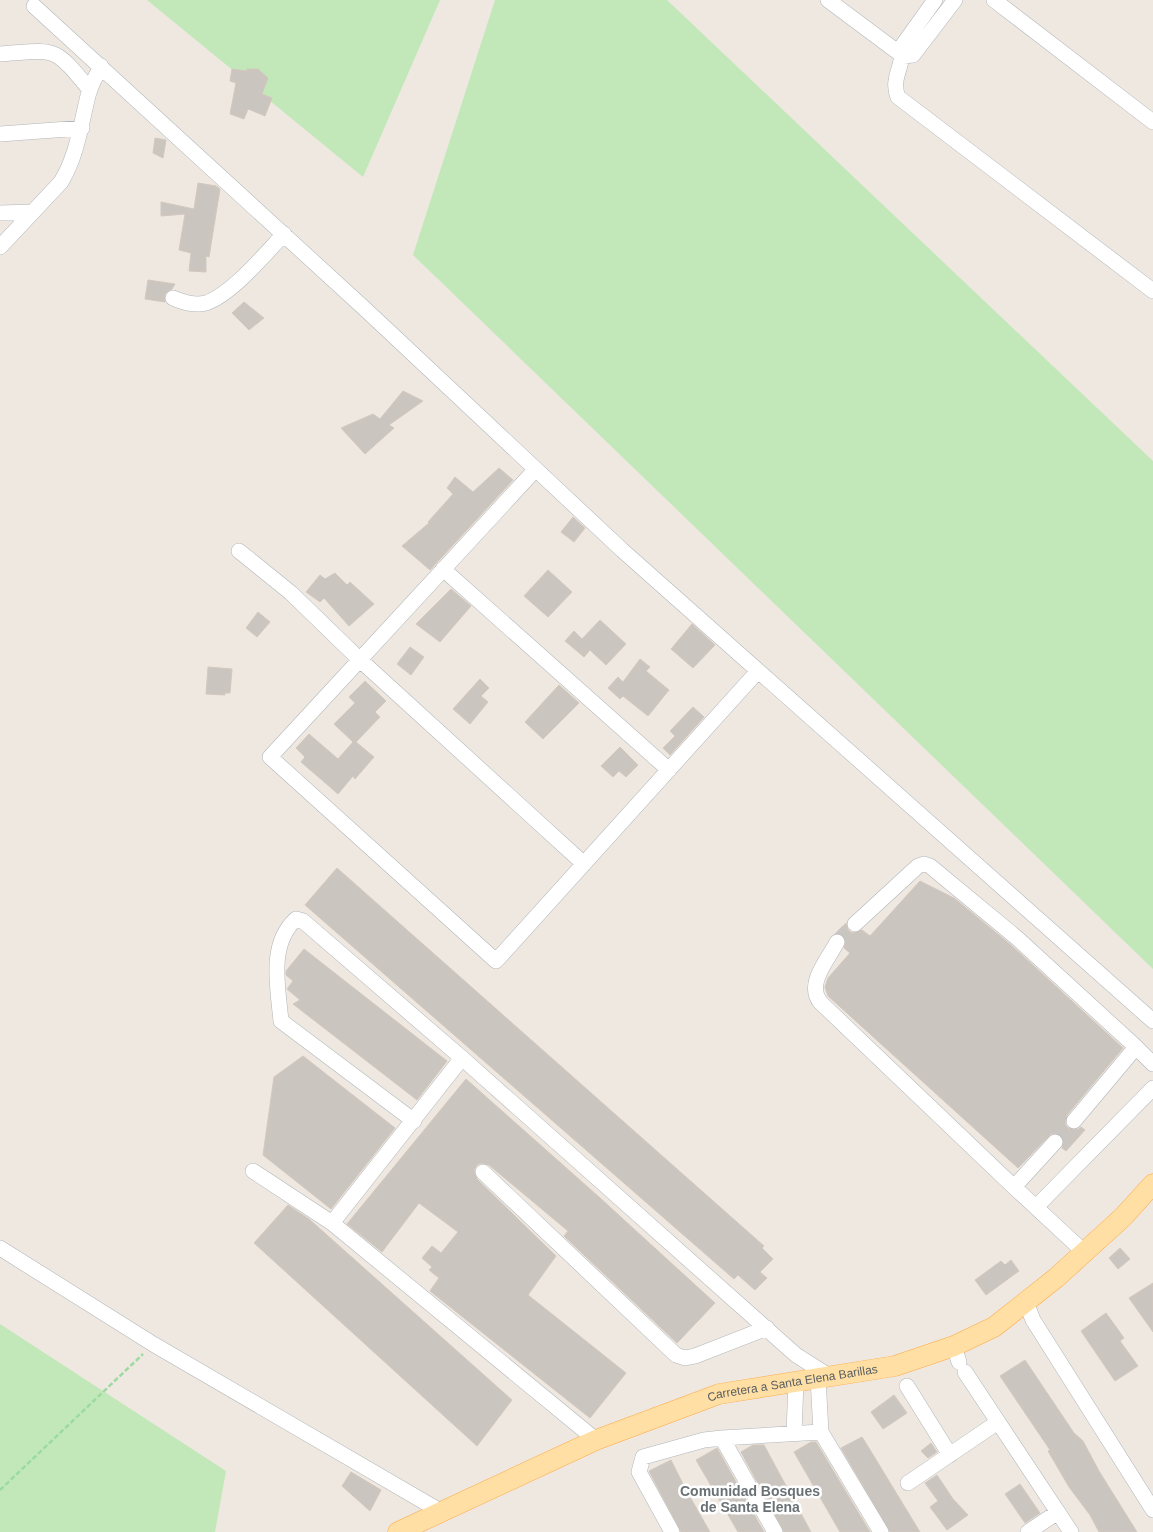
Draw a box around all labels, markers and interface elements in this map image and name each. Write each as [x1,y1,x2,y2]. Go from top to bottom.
street label: Carretera a Santa Elena Barillas [705,1362,879,1405]
district label: Comunidad Bosques de Santa Elena [680,1483,820,1515]

